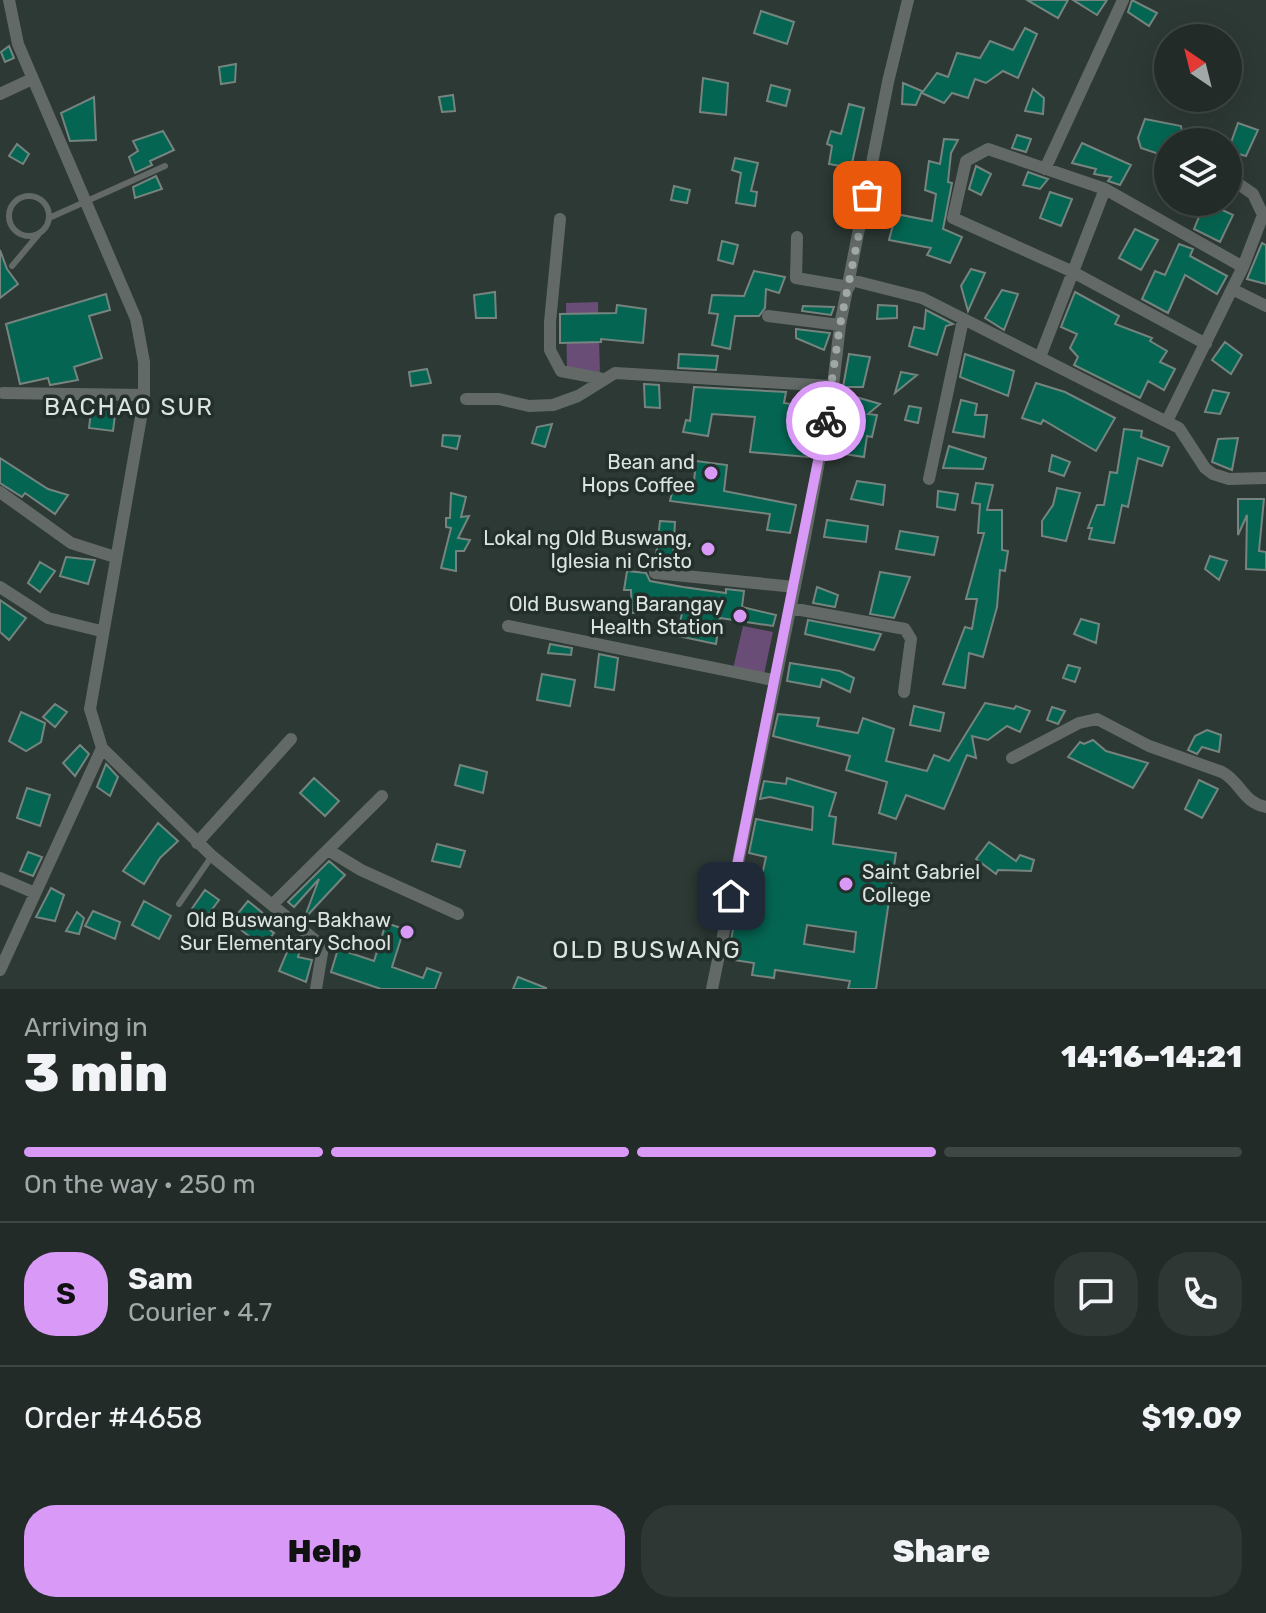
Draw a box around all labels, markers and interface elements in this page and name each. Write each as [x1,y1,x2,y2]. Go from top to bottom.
north arrow [1154,24,1242,112]
map controls [1154,24,1242,216]
button: layers [1154,128,1242,216]
pin [833,161,901,229]
icon: bag [845,173,889,217]
courier [786,381,866,461]
district label: BACHAO SUR [44,393,214,421]
icon: bike [804,399,848,443]
place label: Bean and Hops Coffee [582,450,695,497]
marker: Bean and Hops Coffee [702,464,720,482]
place label: Lokal ng Old Buswang, Iglesia ni Cristo [483,526,692,573]
marker: Lokal ng Old Buswang, Iglesia ni Cristo [699,540,717,558]
place label: Old Buswang Barangay Health Station [509,592,724,639]
marker: Old Buswang Barangay Health Station [731,607,749,625]
place label: Saint Gabriel College [862,860,980,907]
pin [697,862,765,930]
icon: home [709,874,753,918]
marker: Saint Gabriel College [837,875,855,893]
place label: Old Buswang-Bakhaw Sur Elementary School [180,908,391,955]
marker: Old Buswang-Bakhaw Sur Elementary School [398,923,416,941]
district label: OLD BUSWANG [552,936,742,964]
text: Arriving in [24,1012,148,1043]
text: 14:16–14:21 [1061,1039,1242,1075]
text: 3 min [24,1042,168,1104]
text: On the way · 250 m [24,1169,256,1200]
button: chat [1054,1252,1138,1336]
button: phone [1158,1252,1242,1336]
text: Sam [128,1261,193,1297]
text: S [56,1276,76,1312]
text: Courier · 4.7 [128,1297,272,1328]
text: Order #4658 [24,1400,203,1436]
text: $19.09 [1141,1400,1242,1436]
button: Help [24,1505,625,1597]
button: Share [641,1505,1242,1597]

